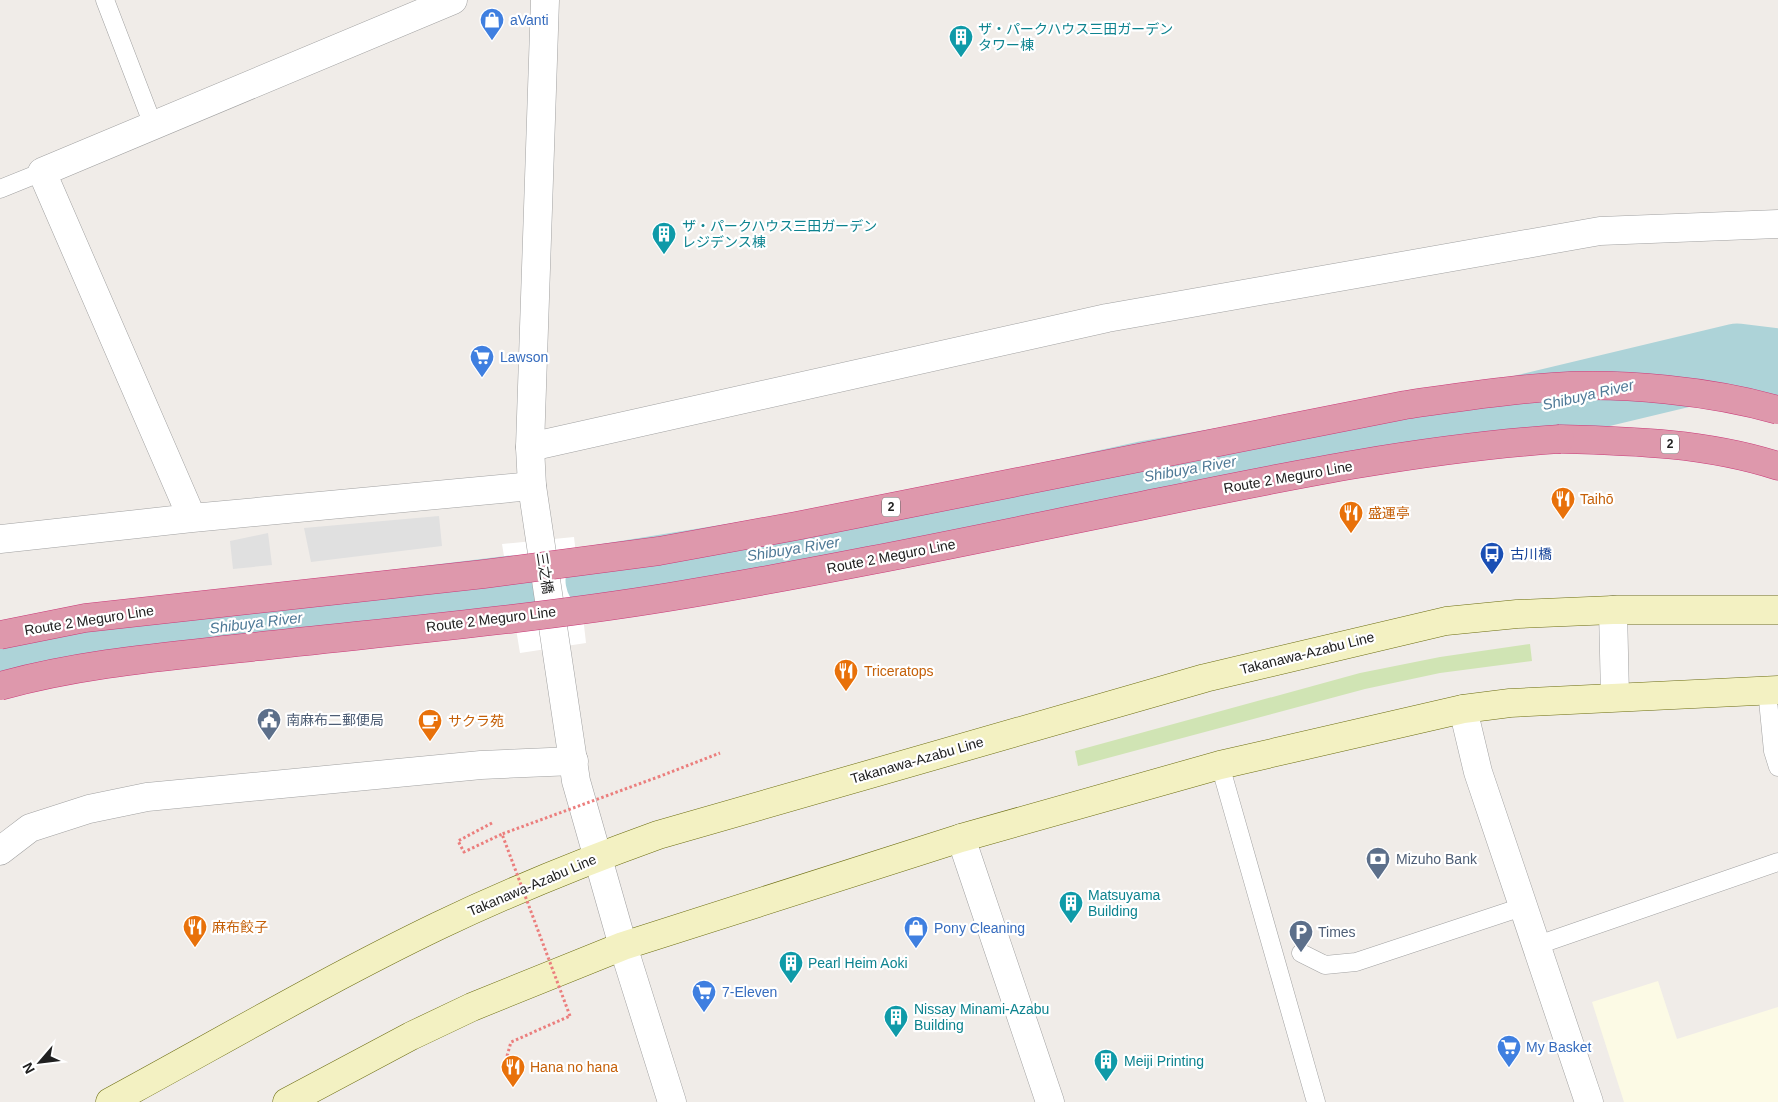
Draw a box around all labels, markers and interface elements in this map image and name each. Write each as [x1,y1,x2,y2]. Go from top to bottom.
shop icon: aVanti [479,7,505,41]
place label: aVanti [510,12,549,28]
place label: ザ・パークハウス三田ガーデン タワー棟 [978,21,1173,53]
building icon: ザ・パークハウス三田ガーデン タワー棟 [948,24,974,58]
place label: ザ・パークハウス三田ガーデン レジデンス棟 [682,218,877,250]
building icon: ザ・パークハウス三田ガーデン レジデンス棟 [651,221,677,255]
supermarket icon: Lawson [469,344,495,378]
place label: Lawson [500,349,548,365]
water label: Shibuya River [1540,376,1636,413]
road number: 2 [1661,434,1679,454]
water label: Shibuya River [1142,452,1238,485]
street label: Route 2 Meguro Line [1222,458,1354,496]
restaurant icon: Taihō [1550,486,1576,520]
place label: Taihō [1580,491,1614,507]
road number: 2 [882,498,900,516]
restaurant icon: 盛運亭 [1338,500,1364,534]
place label: 盛運亭 [1368,505,1410,521]
water label: Shibuya River [745,533,841,564]
street label: Route 2 Meguro Line [825,536,957,576]
bus stop icon: 古川橋 [1479,541,1505,575]
place label: 古川橋 [1510,546,1552,562]
street label: 三之橋 [534,551,556,595]
street label: Route 2 Meguro Line [23,602,155,638]
street label: Route 2 Meguro Line [425,603,557,635]
water label: Shibuya River [209,608,304,637]
street label: Takanawa-Azabu Line [1238,629,1376,677]
restaurant icon: Triceratops [833,658,859,692]
place label: Triceratops [864,663,934,679]
public building icon: 南麻布二郵便局 [256,707,282,741]
cafe icon: サクラ苑 [417,708,443,742]
place label: 南麻布二郵便局 [286,712,384,728]
place label: サクラ苑 [448,713,504,729]
street label: Takanawa-Azabu Line [849,733,986,787]
bank icon: Mizuho Bank [1365,846,1391,880]
street label: Takanawa-Azabu Line [465,851,599,919]
place label: Mizuho Bank [1396,851,1478,867]
place label: Matsuyama Building [1088,887,1161,919]
building icon: Matsuyama Building [1058,890,1084,924]
restaurant icon: 麻布餃子 [182,914,208,948]
shop icon: Pony Cleaning [903,915,929,949]
place label: 麻布餃子 [212,919,268,935]
parking icon: Times [1288,919,1314,953]
place label: Pony Cleaning [934,920,1025,936]
place label: Times [1318,924,1356,940]
building icon: Pearl Heim Aoki [778,950,804,984]
place label: Pearl Heim Aoki [808,955,908,971]
supermarket icon: 7-Eleven [691,979,717,1013]
place label: 7-Eleven [722,984,777,1000]
place label: Nissay Minami-Azabu Building [914,1001,1049,1033]
building icon: Nissay Minami-Azabu Building [883,1004,909,1038]
supermarket icon: My Basket [1496,1034,1522,1068]
north arrow [15,1037,65,1087]
place label: My Basket [1526,1039,1591,1055]
building icon: Meiji Printing [1093,1048,1119,1082]
place label: Meiji Printing [1124,1053,1204,1069]
restaurant icon: Hana no hana [500,1054,526,1088]
place label: Hana no hana [530,1059,618,1075]
text: N [19,1060,38,1076]

